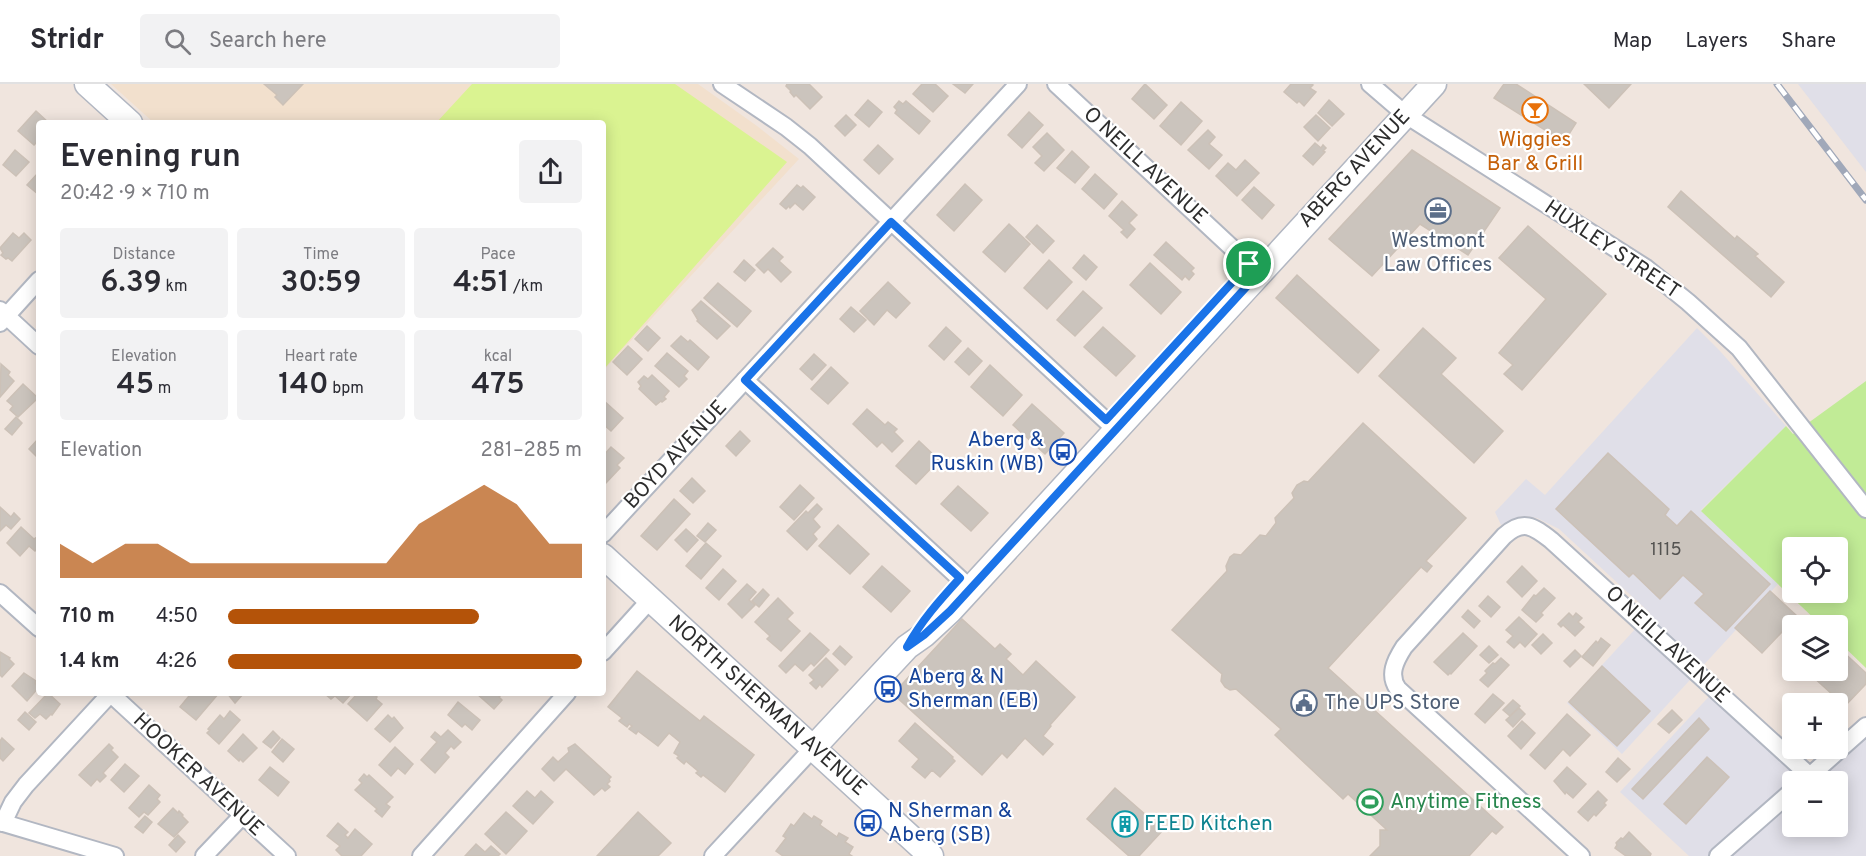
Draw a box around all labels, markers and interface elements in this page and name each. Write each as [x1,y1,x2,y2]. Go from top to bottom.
search box [140,14,560,68]
text: Stridr [30,23,104,59]
icon: search [161,25,194,58]
text: Search here [209,28,327,55]
text: Map [1613,28,1652,55]
text: Layers [1685,28,1748,55]
text: Share [1781,28,1836,55]
bar icon: Wiggies Bar & Grill [1520,95,1550,125]
street label: O NEILL AVENUE [1077,101,1213,231]
street label: ABERG AVENUE [1293,104,1417,234]
place label: Wiggies Bar & Grill [1487,127,1583,178]
text: Evening run [60,137,241,179]
button: share [519,140,582,203]
text: 20:42 · 9 × 710 m [60,181,210,207]
street label: HUXLEY STREET [1539,195,1685,305]
office icon: Westmont Law Offices [1423,196,1453,226]
place label: Westmont Law Offices [1384,228,1492,279]
pin [1223,238,1274,289]
text: Distance [113,245,175,265]
text: Time [303,245,339,265]
text: Pace [480,245,516,265]
icon: arrive [1232,247,1265,280]
text: 6.39 [100,265,162,302]
text: 30:59 [281,265,361,302]
text: 4:51 [453,265,509,302]
text: km [162,277,188,297]
text: /km [509,277,543,297]
text: Elevation [111,347,177,367]
text: Heart rate [284,347,358,367]
text: kcal [484,347,512,367]
text: 45 [117,367,154,404]
text: 140 [278,367,329,404]
text: 475 [471,367,525,404]
text: m [154,379,171,399]
text: bpm [329,379,364,399]
street label: BOYD AVENUE [619,395,733,515]
place label: Aberg & Ruskin (WB) [930,427,1044,478]
bus stop icon: Aberg & Ruskin (WB) [1048,437,1078,467]
text: Elevation [60,438,142,464]
text: 281–285 m [481,438,582,464]
map controls [1782,537,1848,837]
button: locate [1782,537,1848,603]
house number: 1115 [1650,539,1682,562]
street label: O NEILL AVENUE [1599,580,1735,710]
text: 710 m [60,604,115,630]
text: 4:50 [156,604,198,630]
street label: NORTH SHERMAN AVENUE [662,610,872,802]
button: layers [1782,615,1848,681]
text: 1.4 km [60,649,120,675]
text: 4:26 [156,649,197,675]
place label: Aberg & N Sherman (EB) [908,664,1039,715]
bus stop icon: Aberg & N Sherman (EB) [873,674,903,704]
public building icon: The UPS Store [1289,688,1319,718]
place label: The UPS Store [1324,690,1460,717]
button: + [1782,693,1848,759]
street label: HOOKER AVENUE [127,707,269,843]
button: − [1782,771,1848,837]
sports icon: Anytime Fitness [1355,787,1385,817]
place label: Anytime Fitness [1390,789,1542,816]
place label: N Sherman & Aberg (SB) [888,798,1012,849]
bus stop icon: N Sherman & Aberg (SB) [853,808,883,838]
building icon: FEED Kitchen [1110,809,1140,839]
place label: FEED Kitchen [1144,811,1273,838]

